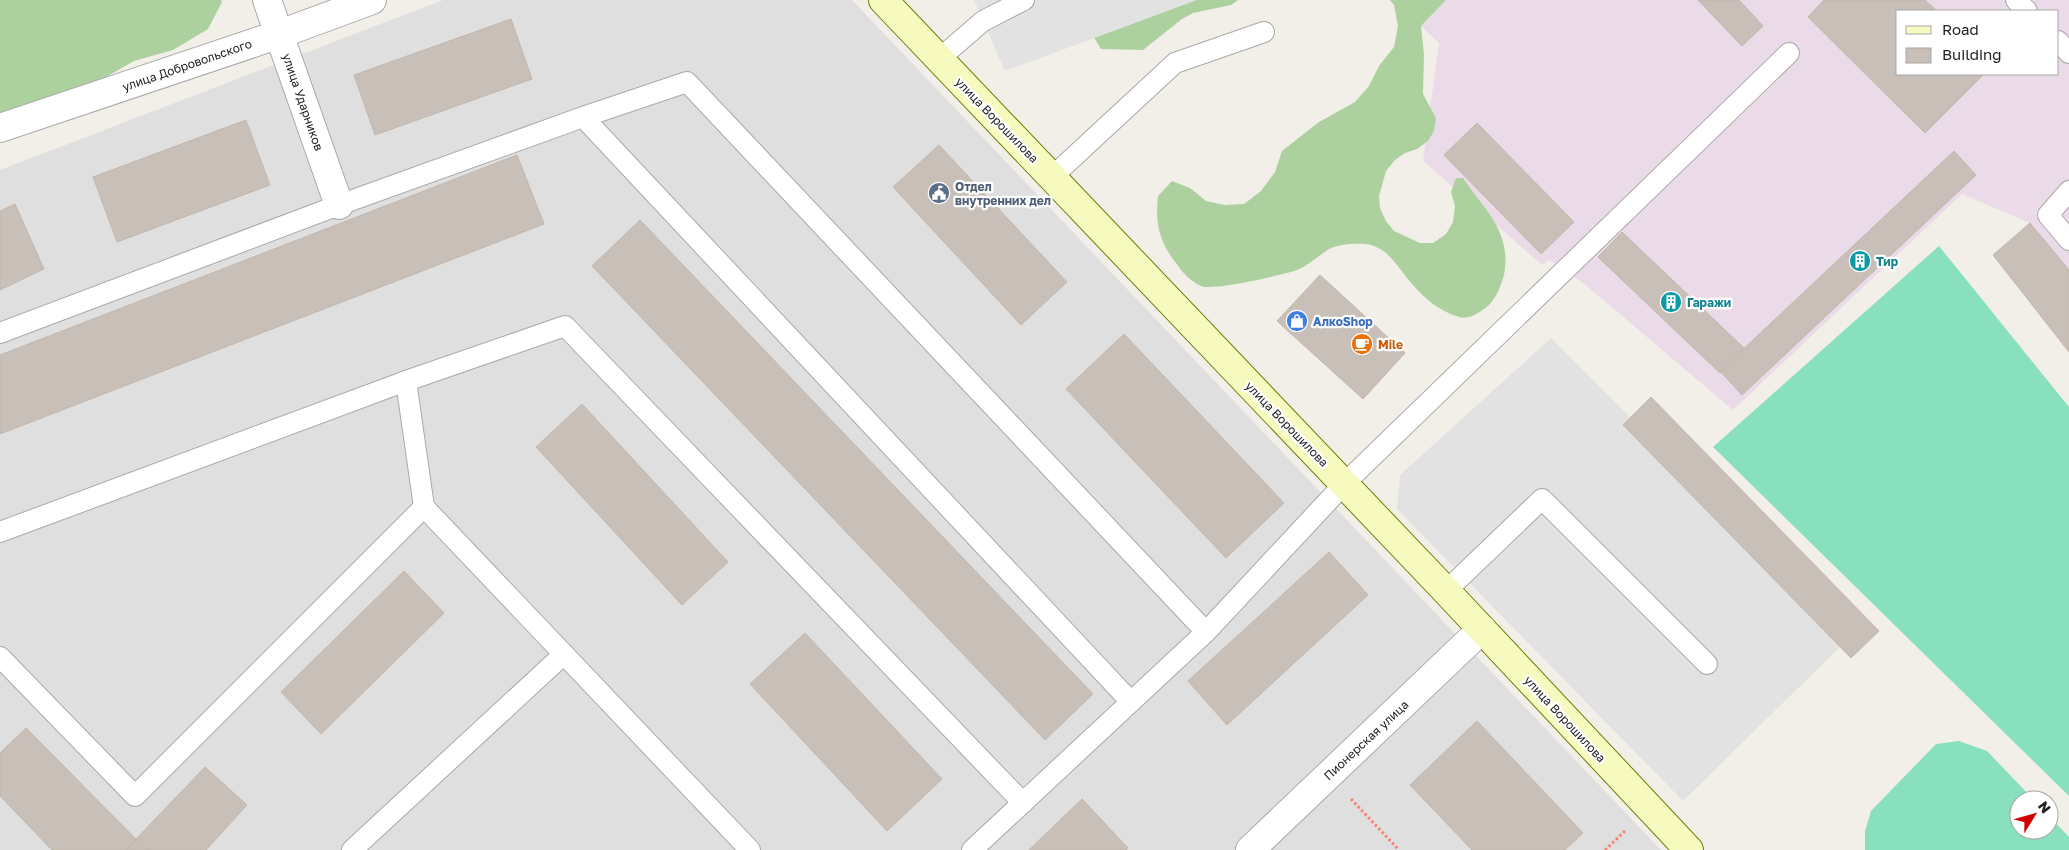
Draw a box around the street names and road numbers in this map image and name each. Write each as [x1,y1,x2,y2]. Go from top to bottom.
street label: улица Добровольского [120,36,254,94]
street label: улица Ударников [279,51,327,153]
street label: улица Ворошилова [952,74,1042,166]
street label: улица Ворошилова [1242,378,1332,470]
street label: улица Ворошилова [1521,673,1609,765]
street label: Пионерская улица [1321,697,1411,783]

